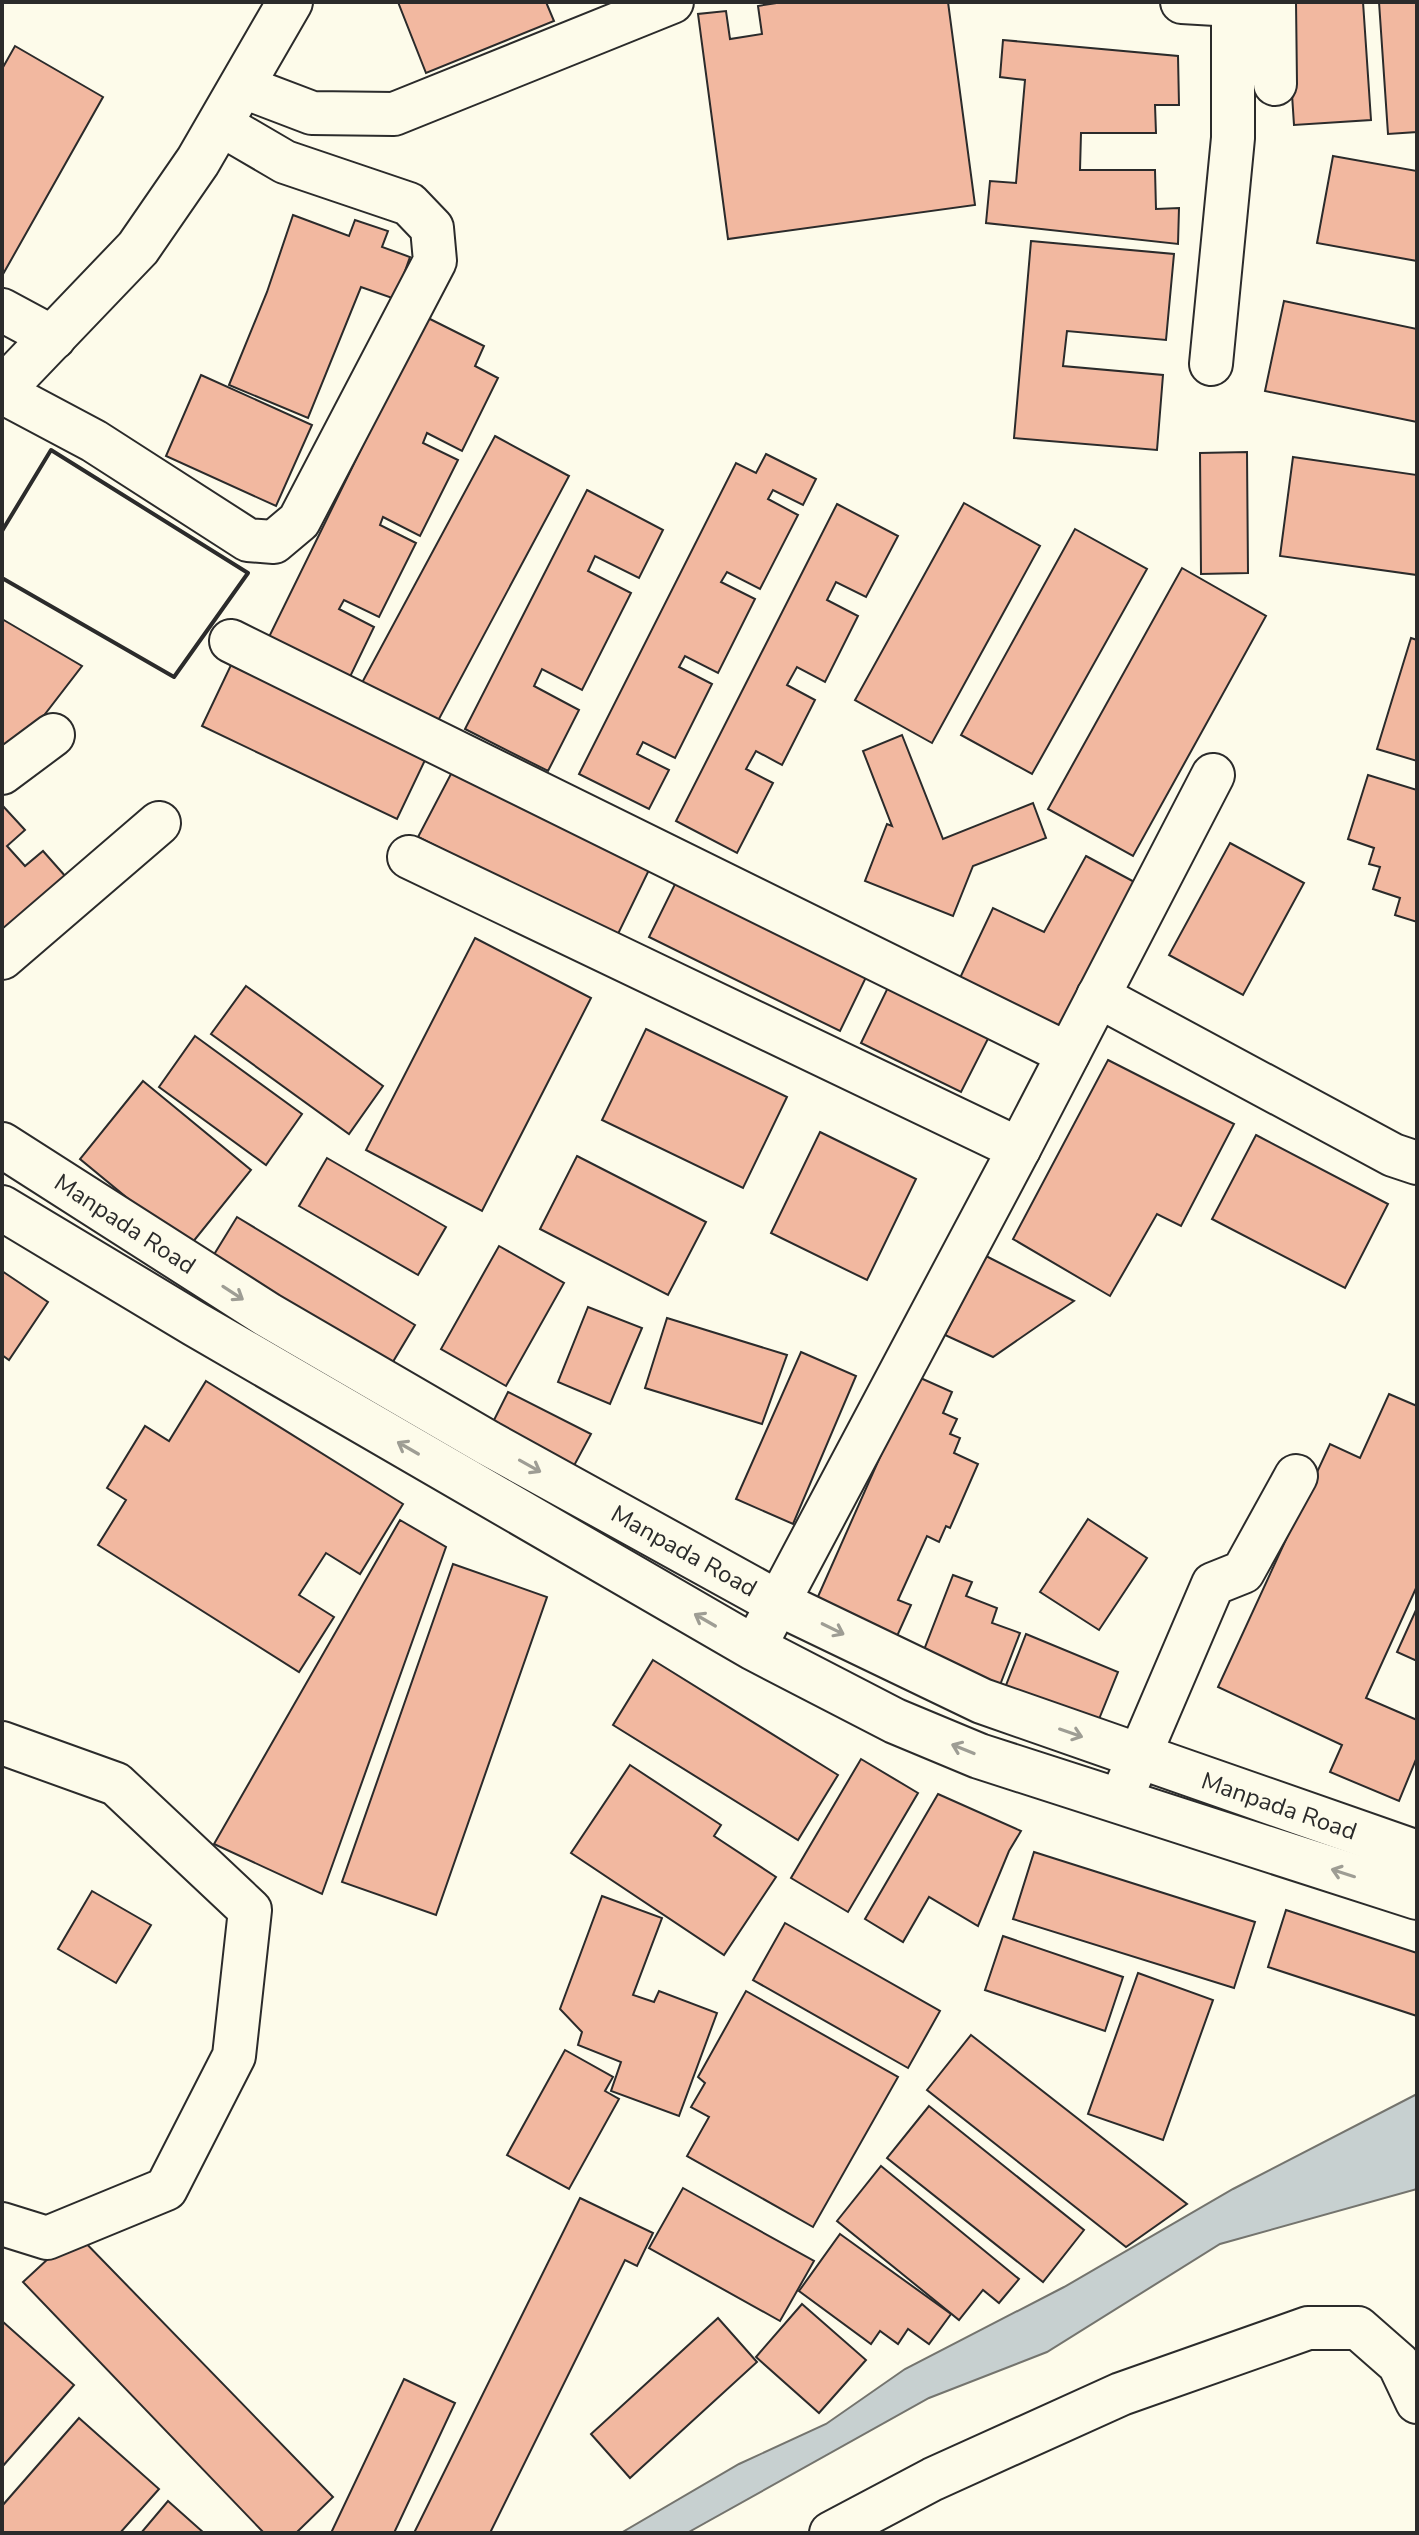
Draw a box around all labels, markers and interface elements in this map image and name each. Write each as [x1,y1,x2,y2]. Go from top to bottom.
street label: Manpada Road [48,1166,202,1282]
one-way arrow [221,1285,244,1301]
one-way arrow [397,1440,420,1456]
one-way arrow [518,1458,541,1474]
street label: Manpada Road [605,1498,763,1604]
one-way arrow [694,1612,718,1627]
one-way arrow [820,1622,844,1638]
one-way arrow [1058,1727,1083,1741]
one-way arrow [951,1741,976,1755]
street label: Manpada Road [1197,1764,1361,1848]
one-way arrow [1330,1865,1355,1880]

